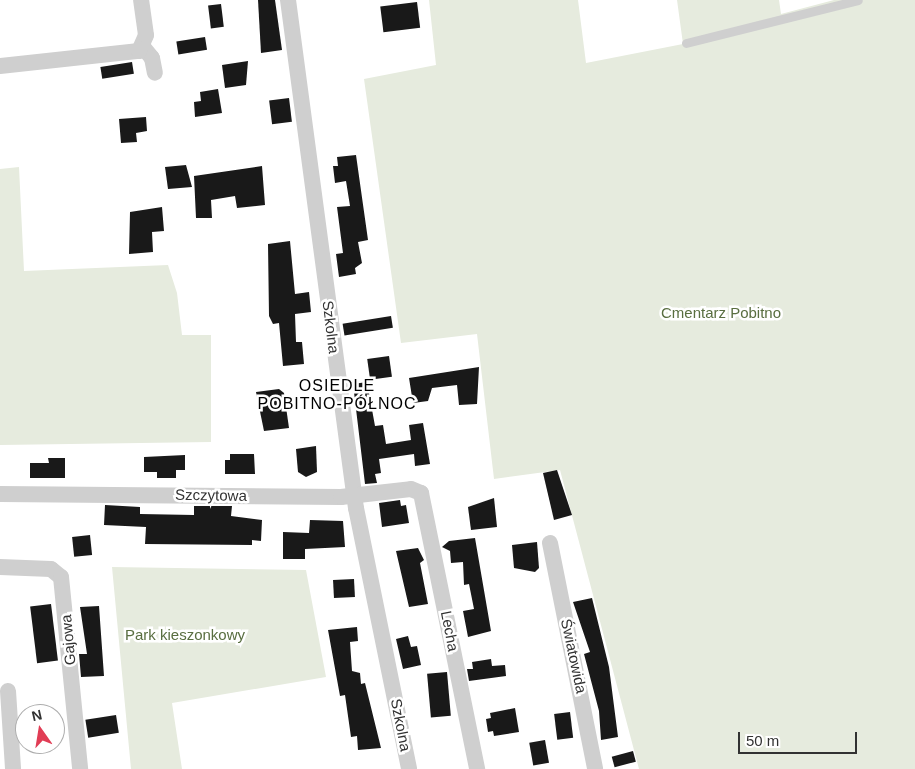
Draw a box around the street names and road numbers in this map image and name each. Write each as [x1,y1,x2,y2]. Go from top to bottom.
street label: Szkolna [319,299,343,355]
street label: Szczytowa [175,485,247,505]
street label: Lecha [437,609,463,653]
street label: Gajowa [57,614,79,666]
street label: Światowida [557,617,591,695]
street label: Szkolna [387,697,415,753]

